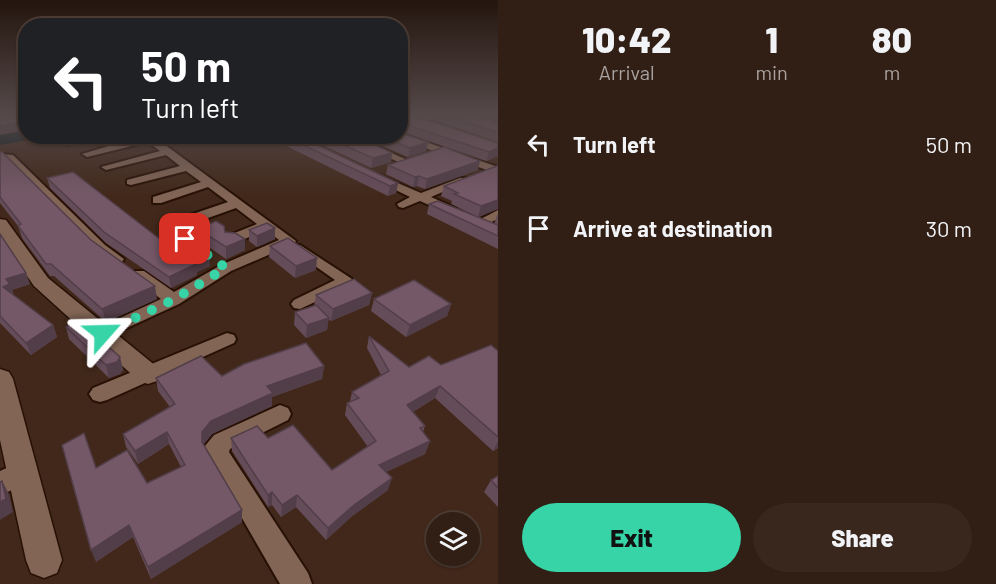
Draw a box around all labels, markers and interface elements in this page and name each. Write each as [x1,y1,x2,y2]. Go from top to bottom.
text: 10:42 [582,17,672,60]
text: 1 [765,17,778,60]
text: 80 [872,17,912,60]
text: 50 m [141,40,231,90]
icon: left [42,42,120,120]
text: Arrival [599,60,655,84]
text: min [755,60,788,84]
text: m [884,60,900,84]
text: Turn left [141,91,239,123]
icon: left [522,128,555,161]
text: Turn left [573,131,656,157]
text: 50 m [926,131,972,157]
icon: arrive [522,212,555,245]
pin [159,213,210,264]
text: Arrive at destination [573,215,772,241]
text: 30 m [926,215,972,241]
icon: arrive [168,222,201,255]
position arrow [71,301,135,365]
button: Exit [522,503,741,572]
button: Share [753,503,972,572]
map controls [426,512,480,566]
button: layers [426,512,480,566]

